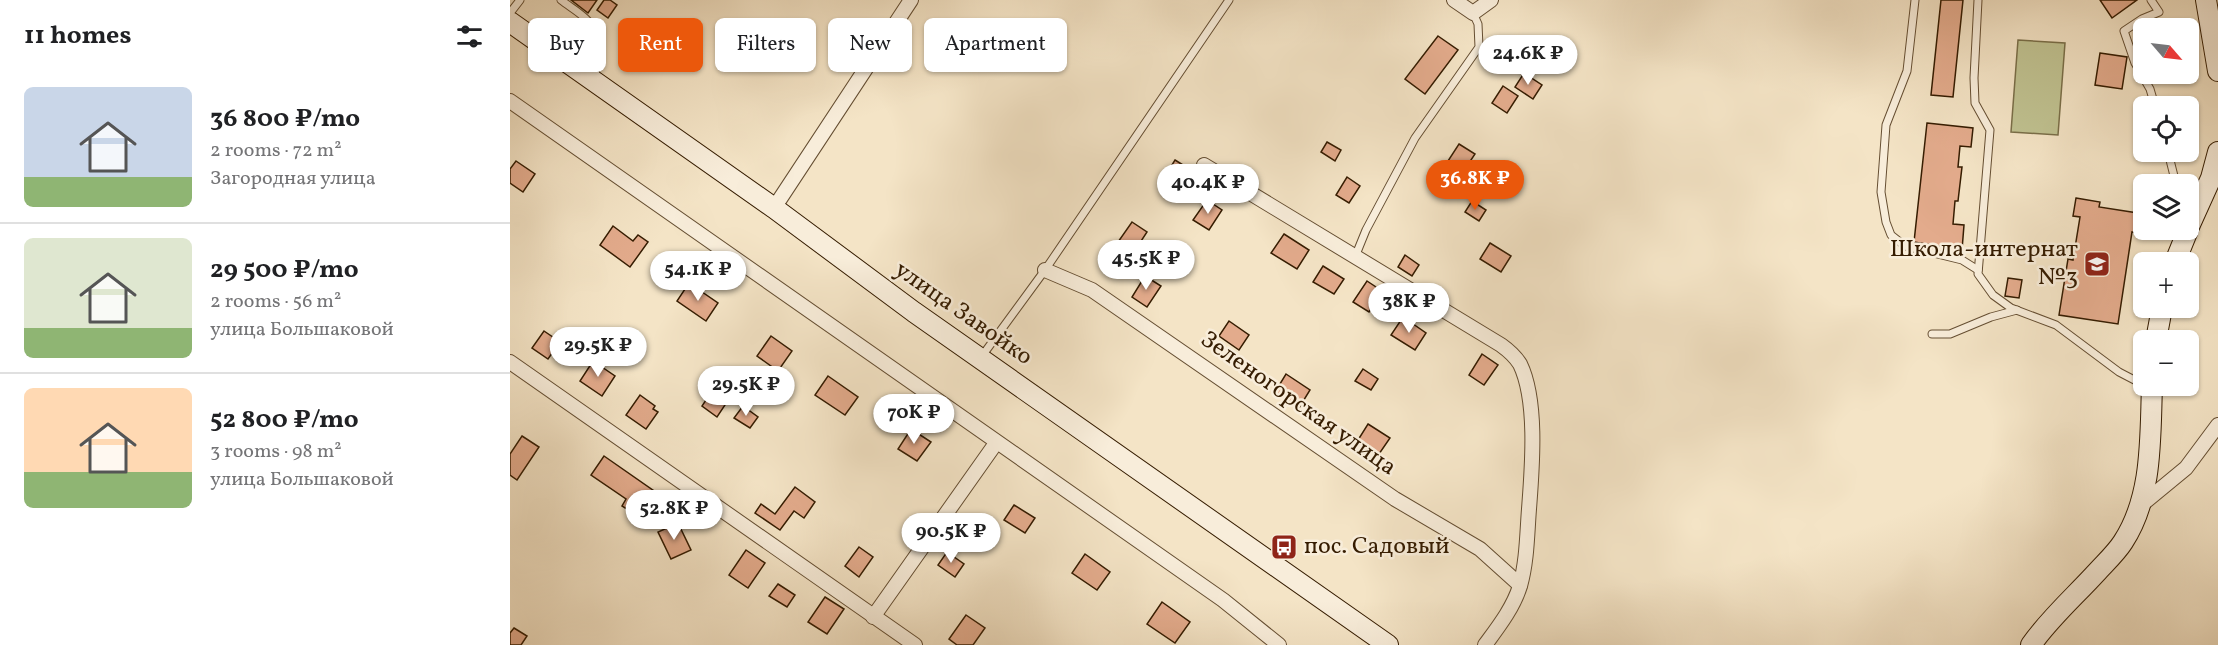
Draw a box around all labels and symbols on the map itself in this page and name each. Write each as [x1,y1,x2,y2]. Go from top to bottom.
north arrow [2133,18,2199,84]
pin: 24.6K ₽ [1473,35,1583,86]
pin: 36.8K ₽ [1420,160,1530,211]
pin: 40.4K ₽ [1153,164,1263,215]
place label: Школа-интернат №3 [1890,233,2078,295]
pin: 45.5K ₽ [1091,240,1201,291]
school or university icon: Школа-интернат №3 [2082,249,2112,279]
pin: 54.1K ₽ [643,251,753,302]
street label: улица Завойко [887,254,1039,374]
pin: 38K ₽ [1367,283,1451,334]
street label: Зеленогорская улица [1193,323,1403,485]
pin: 29.5K ₽ [543,327,653,378]
pin: 29.5K ₽ [691,366,801,417]
pin: 70K ₽ [872,394,956,445]
pin: 52.8K ₽ [619,490,729,541]
pin: 90.5K ₽ [896,513,1006,564]
place label: пос. Садовый [1304,530,1450,564]
bus stop icon: пос. Садовый [1269,532,1299,562]

